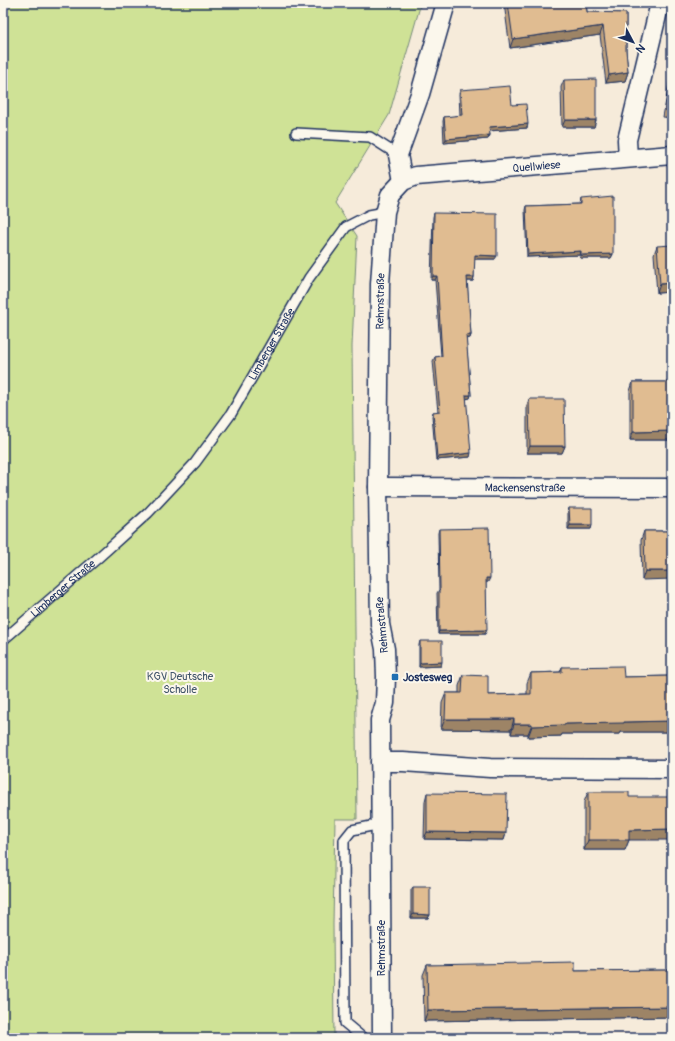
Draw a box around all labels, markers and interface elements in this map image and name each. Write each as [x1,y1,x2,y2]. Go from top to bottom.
north arrow [613,22,653,62]
text: N [632,41,648,56]
street label: Quellwiese [512,158,561,175]
street label: Rehmstraße [373,272,387,330]
street label: Limberger Straße [245,305,297,382]
street label: Mackensenstraße [485,481,566,494]
street label: Limberger Straße [28,557,98,620]
street label: Rehmstraße [373,596,391,654]
park label: KGV Deutsche Scholle [147,670,214,696]
place label: Jostesweg [403,671,453,684]
marker: Jostesweg [390,672,400,682]
street label: Rehmstraße [375,919,388,976]

